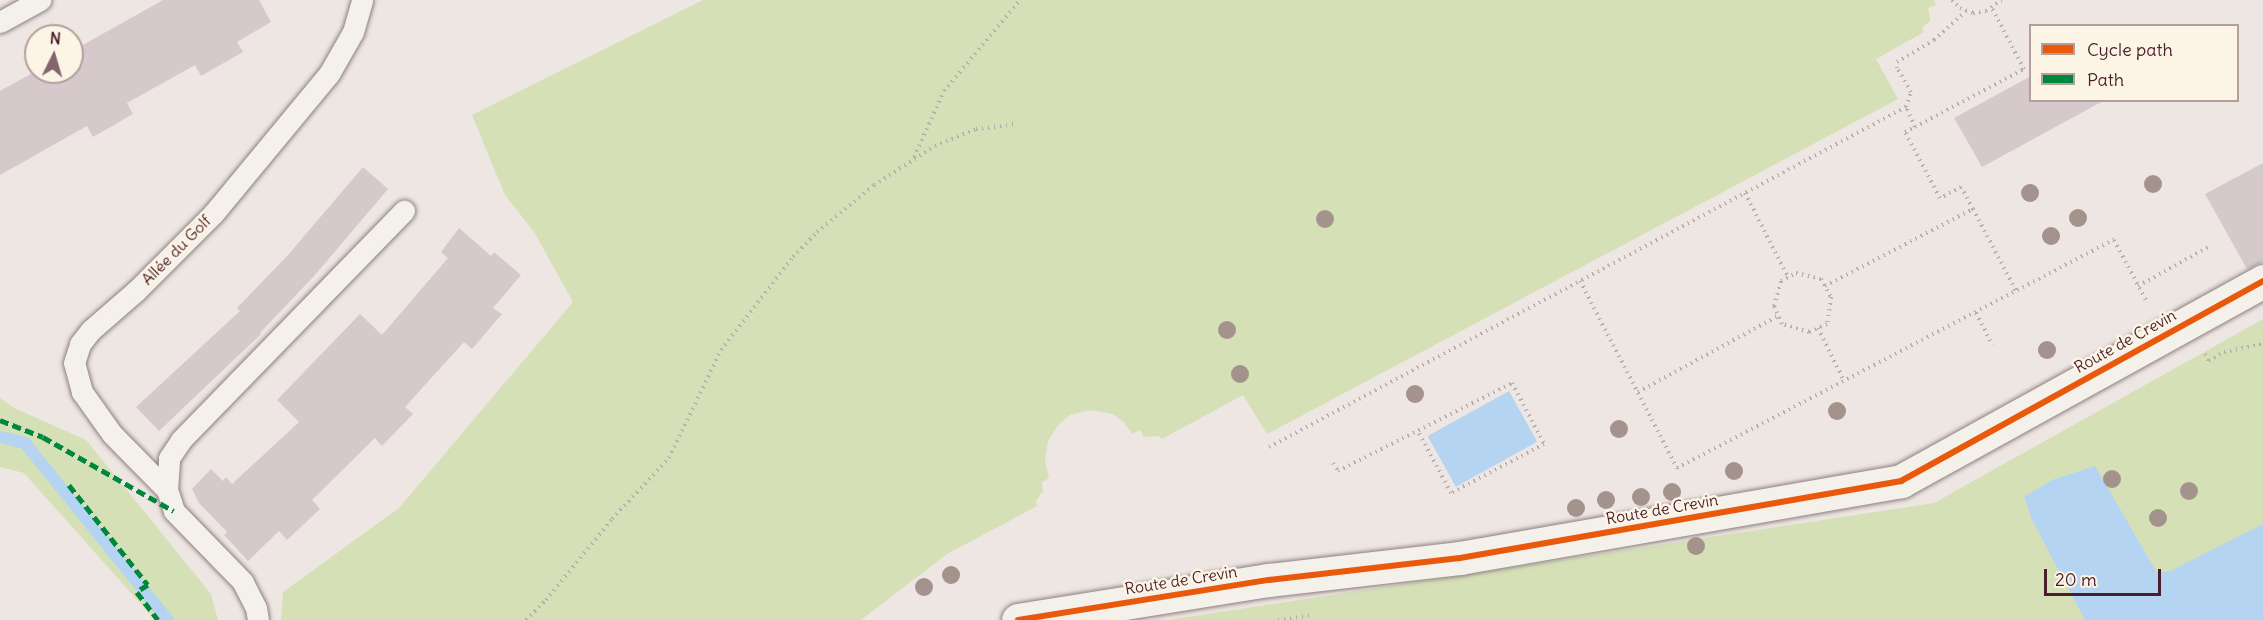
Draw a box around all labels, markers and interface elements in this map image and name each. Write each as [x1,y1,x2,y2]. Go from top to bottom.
north arrow [24,24,84,84]
legend [2029,24,2239,102]
text: N [49,28,62,49]
text: Cycle path [2087,38,2173,61]
text: Path [2087,68,2124,91]
street label: Allée du Golf [137,211,215,289]
street label: Route de Crevin [2071,305,2179,377]
street label: Route de Crevin [1604,490,1720,528]
scale bar [2047,557,2164,595]
street label: Route de Crevin [1123,562,1239,598]
text: 20 m [2055,568,2097,591]

